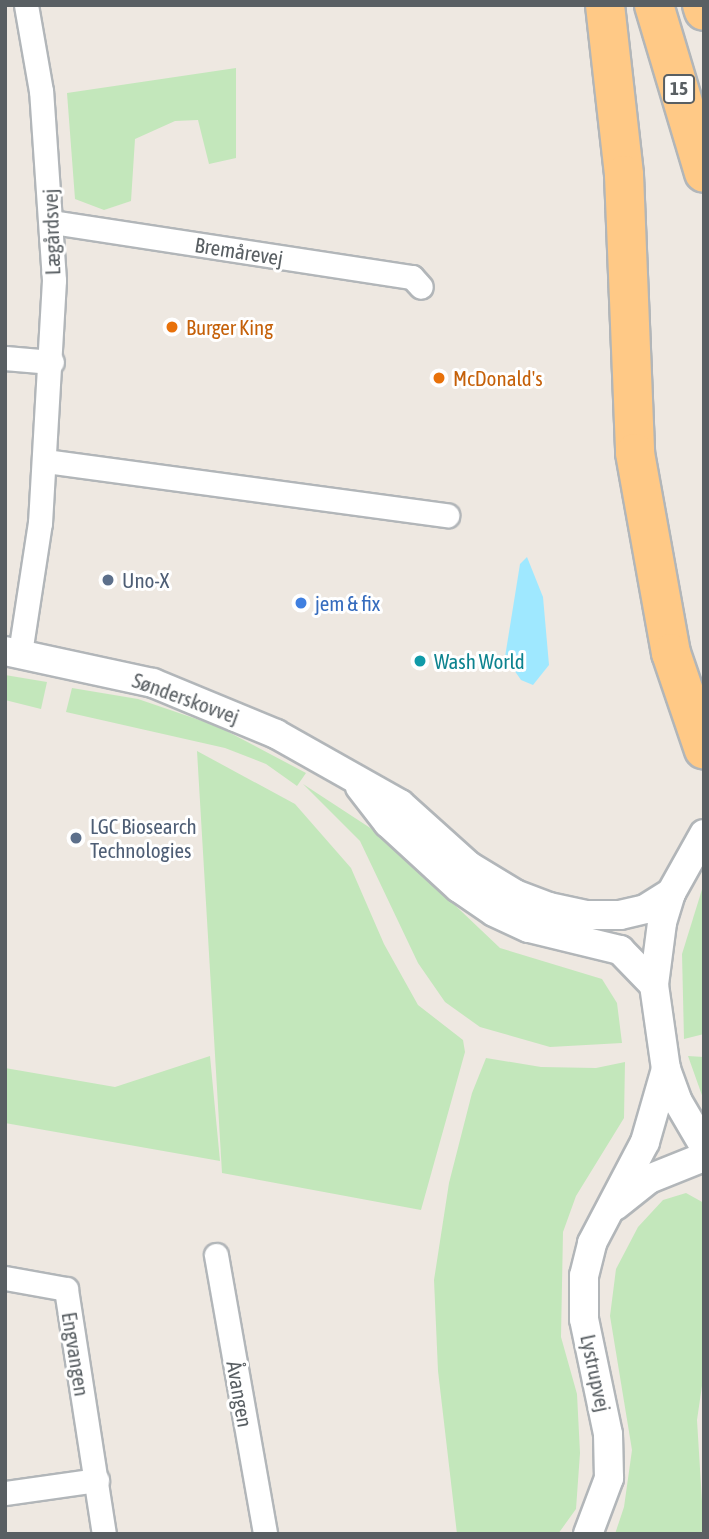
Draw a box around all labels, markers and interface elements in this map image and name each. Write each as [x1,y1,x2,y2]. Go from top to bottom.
road number: 15 [662,74,696,104]
street label: Lægårdsvej [37,188,65,276]
street label: Bremårevej [193,232,285,270]
place label: Burger King [186,314,273,340]
marker: Burger King [164,319,180,335]
place label: McDonald's [453,365,543,391]
marker: McDonald's [431,370,447,386]
place label: Uno-X [122,567,169,593]
marker: Uno-X [100,572,116,588]
place label: jem & fix [315,590,380,616]
marker: jem & fix [293,595,309,611]
place label: Wash World [434,648,525,674]
marker: Wash World [412,653,428,669]
street label: Sønderskovvej [129,667,243,729]
place label: LGC Biosearch Technologies [90,813,197,863]
marker: LGC Biosearch Technologies [68,830,84,846]
street label: Engvangen [57,1310,95,1398]
street label: Lystrupvej [576,1332,616,1414]
street label: Åvangen [222,1359,258,1429]

